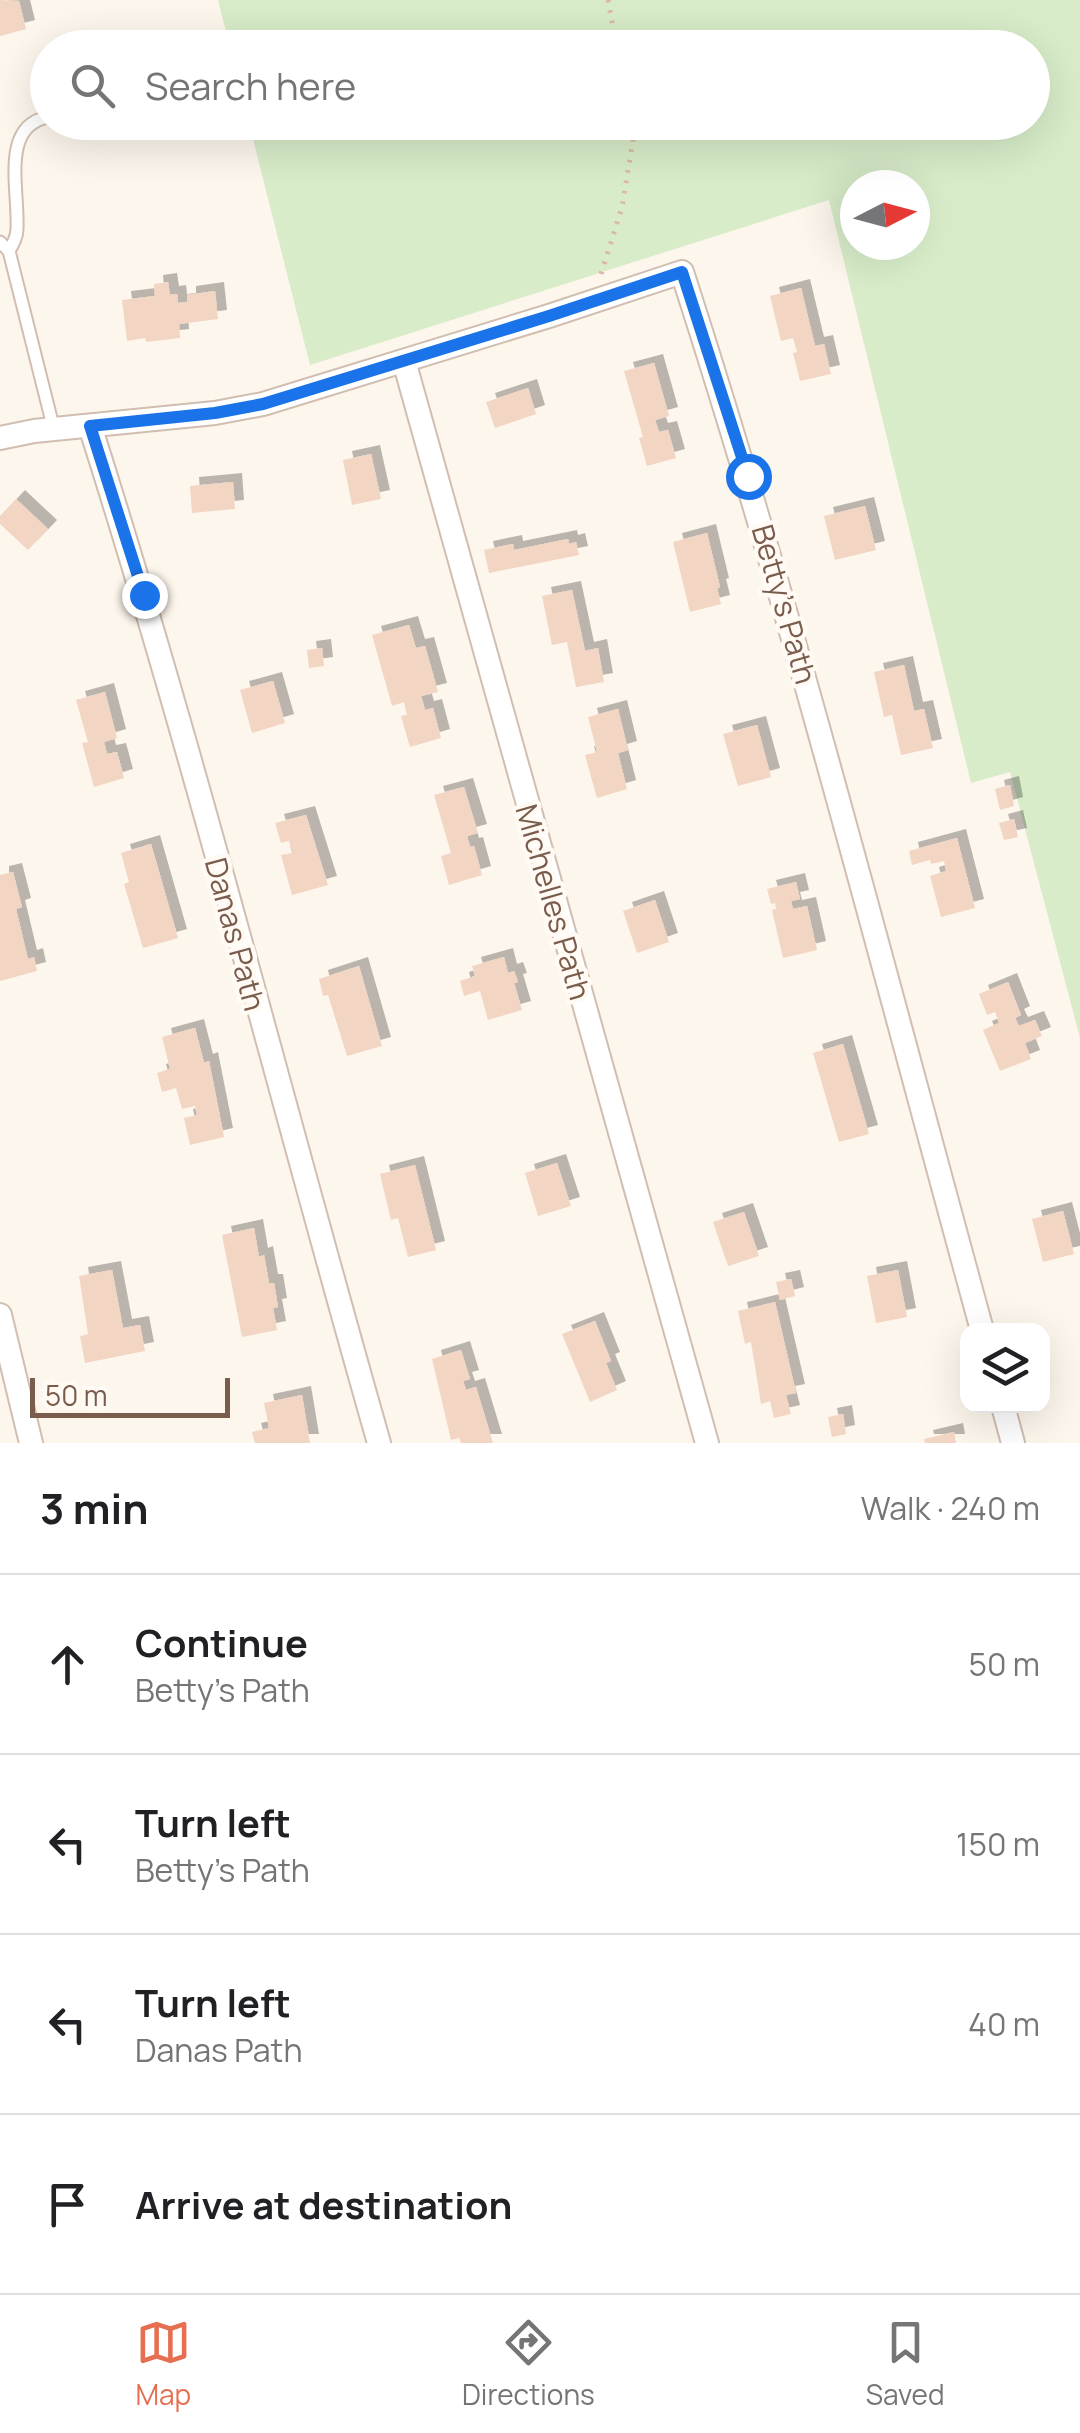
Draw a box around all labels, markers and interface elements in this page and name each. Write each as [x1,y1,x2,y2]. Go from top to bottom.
search box [30,30,1050,140]
icon: search [65,58,120,113]
text: Search here [145,59,356,111]
north arrow [840,170,930,260]
route start [726,454,772,500]
street label: Betty's Path [743,520,827,688]
route end [122,573,168,619]
street label: Michelles Path [507,800,601,1004]
street label: Danas Path [196,853,276,1015]
map controls [960,1323,1050,1413]
button: layers [960,1323,1050,1413]
scale bar [30,1373,230,1418]
text: 50 m [45,1376,108,1414]
text: 3 min [40,1479,149,1537]
text: Walk · 240 m [861,1486,1040,1530]
text: Continue [135,1616,308,1668]
icon: ahead [40,1637,95,1692]
text: 50 m [968,1642,1040,1686]
text: Betty's Path [135,1668,310,1712]
text: Turn left [135,1796,291,1848]
icon: left [40,1817,95,1872]
text: 150 m [956,1822,1040,1866]
text: Betty's Path [135,1848,310,1892]
text: Turn left [135,1976,291,2028]
icon: left [40,1997,95,2052]
text: 40 m [968,2002,1040,2046]
text: Danas Path [135,2028,302,2072]
icon: arrive [40,2177,95,2232]
text: Arrive at destination [135,2178,512,2230]
tab: Map [135,2315,191,2413]
tab: Directions [462,2315,595,2413]
tab: Saved [866,2315,945,2413]

